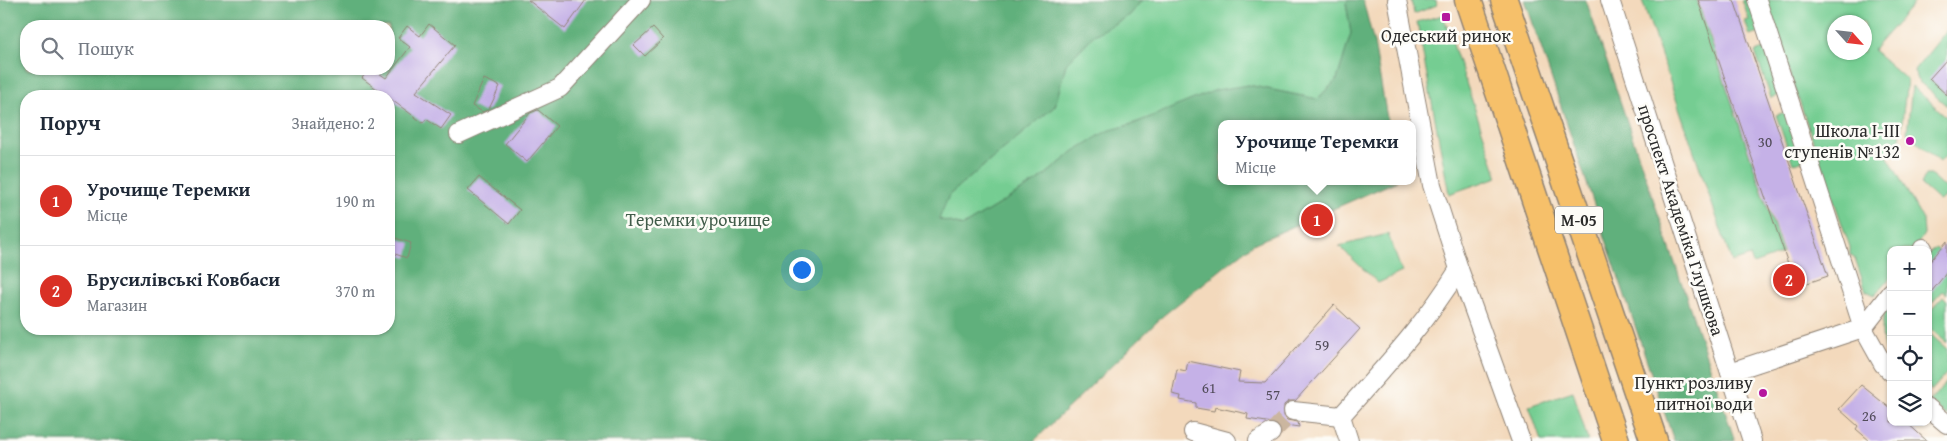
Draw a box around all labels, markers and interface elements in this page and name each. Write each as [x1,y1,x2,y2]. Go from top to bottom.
marker: Одеський ринок [1440,11,1452,23]
north arrow [1827,15,1872,60]
search box [20,20,395,75]
place label: Одеський ринок [1381,22,1512,49]
icon: search [38,34,66,62]
text: Пошук [78,34,134,62]
street label: проспект Академіка Глушкова [1631,101,1732,340]
text: Поруч [40,107,101,138]
text: Знайдено: 2 [292,111,375,135]
place label: Школа І-ІІІ ступенів №132 [1784,117,1900,165]
popup [1218,120,1416,185]
text: Урочище Теремки [1235,127,1399,155]
house number: 30 [1758,131,1772,152]
marker: Школа І-ІІІ ступенів №132 [1904,135,1916,147]
text: Місце [1235,155,1276,179]
text: Урочище Теремки [87,175,250,203]
text: 1 [52,189,60,213]
text: 190 m [335,189,375,213]
pin: 1 [1301,201,1333,239]
text: Місце [87,203,128,227]
park label: Теремки урочище [626,206,770,233]
road number: М-05 [1555,206,1603,234]
map controls [1887,246,1932,426]
button: + [1887,246,1932,291]
your location [789,257,815,283]
pin: 2 [1773,261,1805,299]
text: Брусилівські Ковбаси [87,265,280,293]
text: 2 [52,279,60,303]
text: 370 m [335,279,375,303]
button: − [1887,291,1932,336]
text: Магазин [87,293,147,317]
house number: 59 [1315,334,1329,355]
button: locate [1887,336,1932,381]
place label: Пункт розливу питної води [1634,369,1753,417]
house number: 61 [1202,377,1216,398]
button: layers [1887,381,1932,426]
house number: 57 [1266,384,1280,405]
marker: Пункт розливу питної води [1757,387,1769,399]
house number: 26 [1862,405,1876,426]

